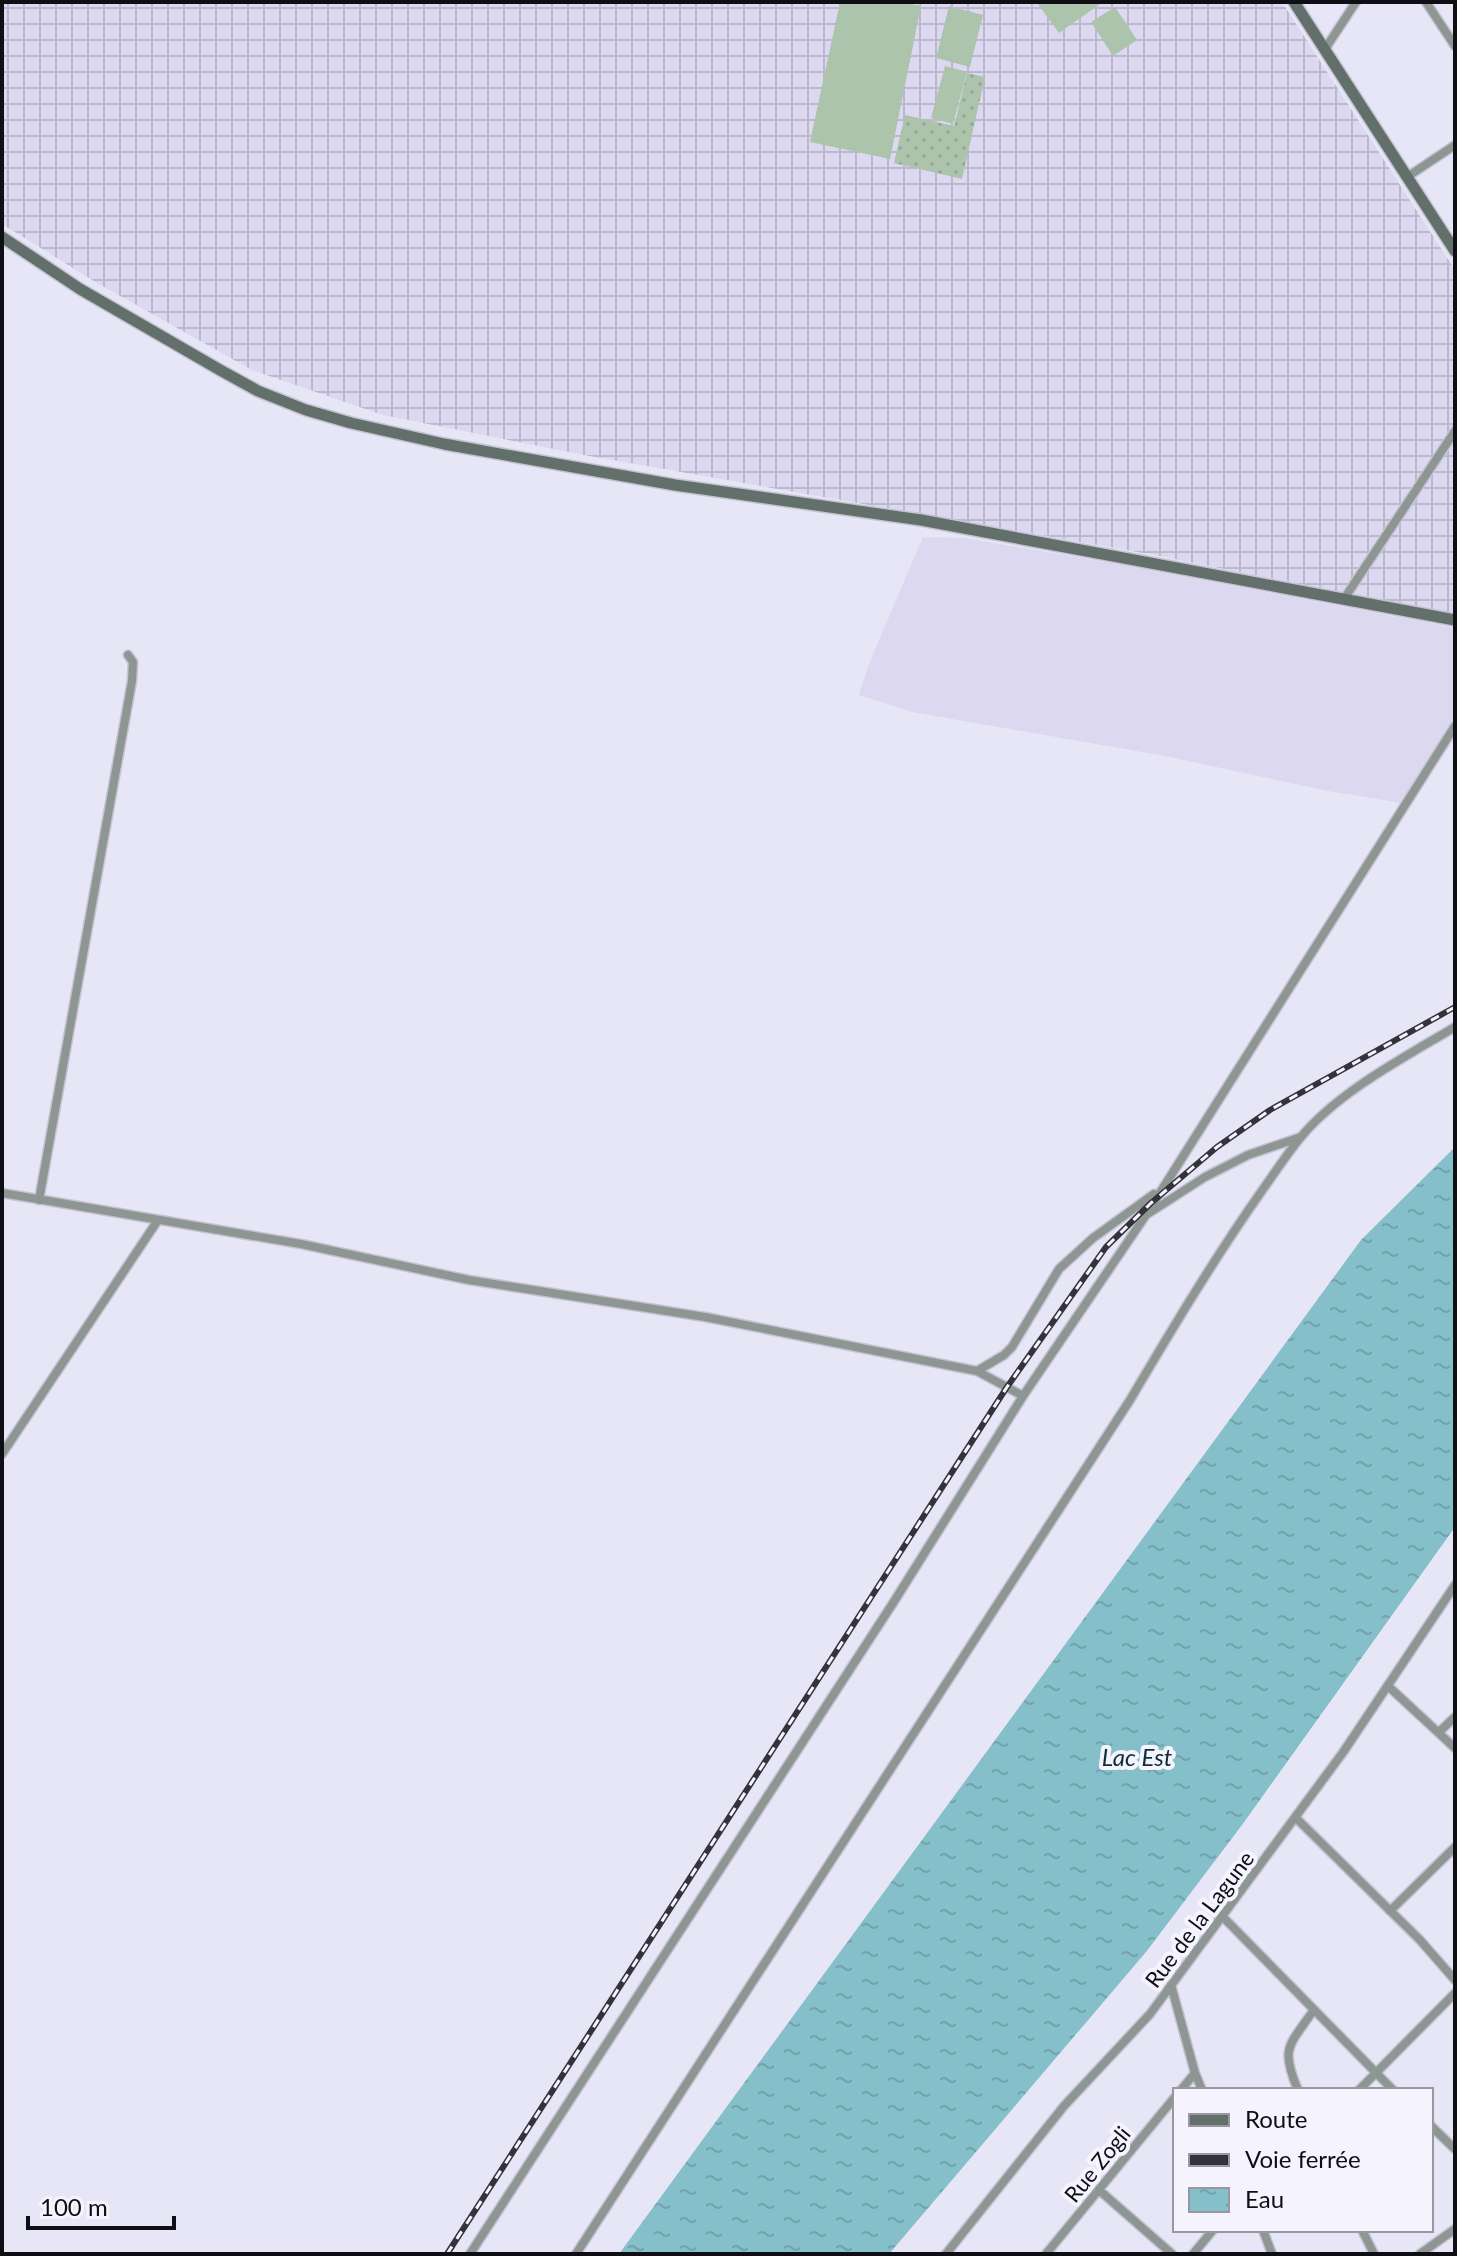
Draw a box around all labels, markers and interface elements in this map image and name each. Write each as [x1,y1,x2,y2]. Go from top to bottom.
water label: Lac Est [1102,1742,1173,1771]
street label: Rue de la Lagune [1139,1845,1259,1993]
legend [1173,2088,1433,2232]
text: Route [1245,2104,1307,2133]
street label: Rue Zogli [1058,2121,1136,2207]
text: Voie ferrée [1245,2144,1361,2173]
scale bar [28,2180,174,2230]
text: Eau [1245,2184,1284,2213]
text: 100 m [40,2192,108,2221]

